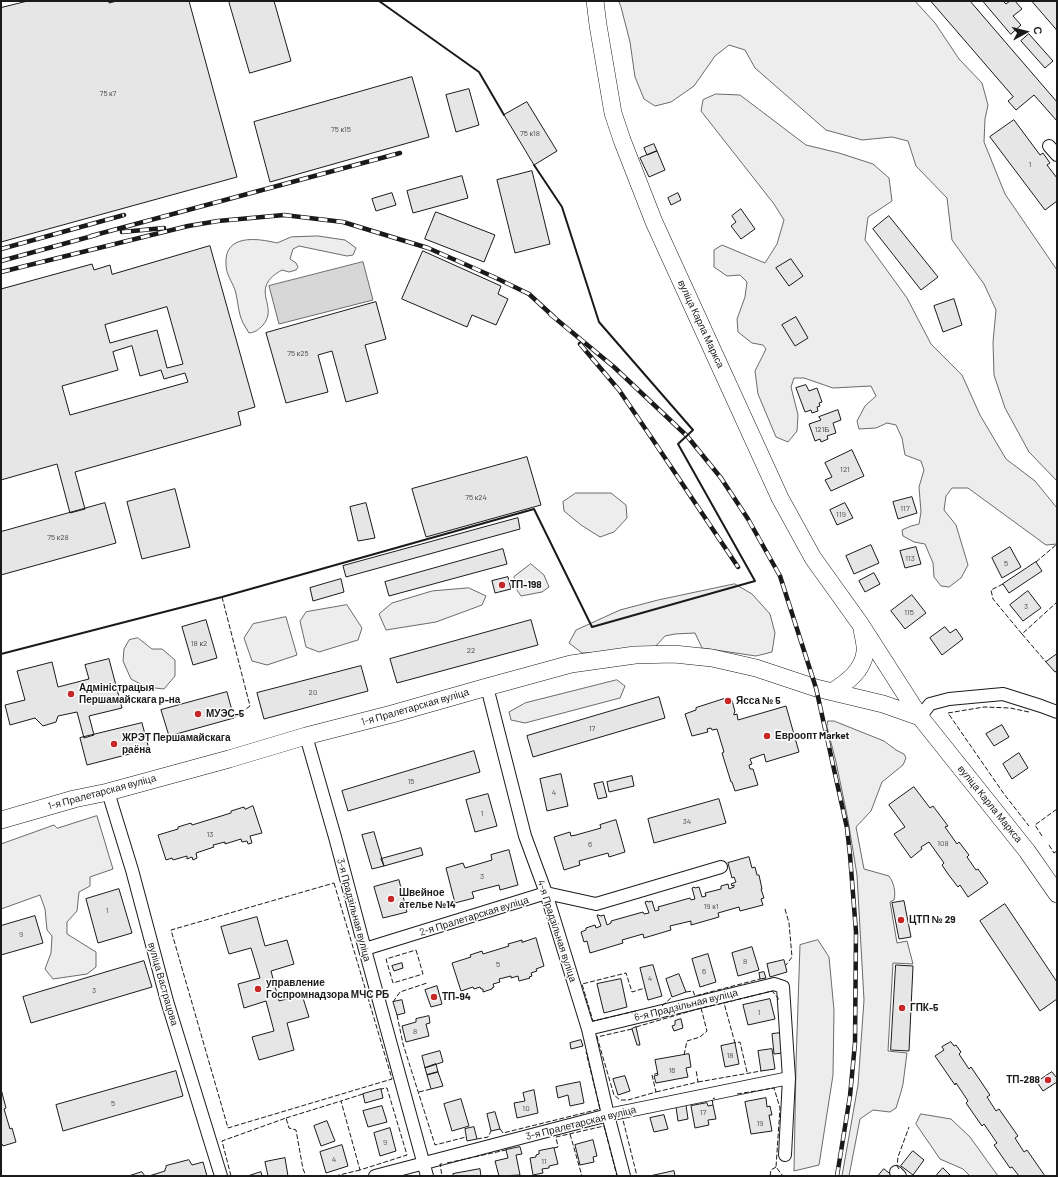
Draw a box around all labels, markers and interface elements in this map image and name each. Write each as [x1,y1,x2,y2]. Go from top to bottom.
north arrow [1006,12,1046,52]
text: С [1031,26,1045,35]
house number: 75 к7 [100,88,116,98]
house number: 75 к15 [331,124,351,134]
house number: 75 к18 [520,128,540,138]
house number: 1 [1029,159,1031,169]
street label: вуліца Карла Маркса [675,278,727,370]
house number: 75 к25 [287,348,309,358]
house number: 121Б [814,424,830,434]
house number: 121 [840,464,850,474]
house number: 75 к24 [465,492,487,502]
house number: 117 [900,503,910,513]
house number: 119 [836,509,846,519]
house number: 75 к28 [47,532,69,542]
house number: 113 [905,553,915,563]
house number: 5 [1004,558,1008,568]
place label: ТП-198 [510,579,542,591]
marker: ТП-198 [497,580,507,590]
house number: 3 [1024,601,1028,611]
house number: 115 [904,607,914,617]
house number: 18 к2 [191,638,207,648]
house number: 22 [467,645,475,655]
place label: Адміністрацыя Першамайскага р-на [79,682,180,706]
street label: 1-я Пралетарская вуліца [360,686,470,728]
house number: 20 [309,687,317,697]
marker: Адміністрацыя Першамайскага р-на [66,689,76,699]
place label: Ясса № 5 [736,695,781,707]
marker: Ясса № 5 [723,696,733,706]
place label: МУЭС-5 [206,708,244,720]
marker: МУЭС-5 [193,709,203,719]
house number: 17 [589,723,595,733]
place label: Евроопт Market [775,730,849,742]
marker: Евроопт Market [762,731,772,741]
place label: ЖРЭТ Першамайскага раёна [122,732,231,756]
marker: ЖРЭТ Першамайскага раёна [109,739,119,749]
street label: вуліца Карла Маркса [955,763,1025,845]
street label: 1-я Пралетарская вуліца [47,772,157,812]
house number: 15 [408,776,414,786]
house number: 4 [552,787,556,797]
house number: 1 [481,808,483,818]
house number: 34 [683,816,691,826]
house number: 13 [207,829,213,839]
house number: 108 [937,838,949,848]
house number: 6 [588,839,592,849]
street label: 3-я Прадзільная вуліца [334,857,374,963]
house number: 3 [480,871,484,881]
street label: 4-я Прадзільная вуліца [535,878,579,984]
place label: Швейное ателье №14 [399,887,456,910]
marker: Швейное ателье №14 [386,894,396,904]
street label: 2-я Пралетарская вуліца [418,894,530,938]
house number: 19 к1 [704,901,718,911]
house number: 1 [106,905,108,915]
place label: ЦТП № 29 [909,914,956,926]
marker: ЦТП № 29 [896,915,906,925]
house number: 9 [19,929,23,939]
street label: вуліца Вастрацова [145,941,181,1027]
house number: 8 [743,956,747,966]
house number: 5 [496,959,500,969]
house number: 6 [702,966,706,976]
house number: 4 [648,973,652,983]
place label: управление Госпромнадзора МЧС РБ [266,977,389,1000]
marker: управление Госпромнадзора МЧС РБ [253,984,263,994]
house number: 3 [92,985,96,995]
street label: 6-я Прадзільная вуліца [633,986,739,1024]
place label: ТП-94 [442,991,471,1003]
marker: ТП-94 [429,992,439,1002]
place label: ГПК-5 [910,1002,938,1014]
marker: ГПК-5 [897,1003,907,1013]
house number: 1 [758,1007,760,1017]
house number: 8 [413,1026,417,1036]
house number: 18 [727,1050,733,1060]
house number: 16 [669,1065,675,1075]
place label: ТП-288 [1006,1074,1040,1086]
marker: ТП-288 [1043,1075,1053,1085]
house number: 5 [111,1098,115,1108]
house number: 10 [522,1103,530,1113]
street label: 3-я Пралетарская вуліца [525,1103,637,1143]
house number: 17 [700,1107,706,1117]
house number: 19 [757,1118,763,1128]
house number: 9 [383,1137,387,1147]
house number: 4 [332,1154,336,1164]
house number: 11 [541,1156,547,1166]

